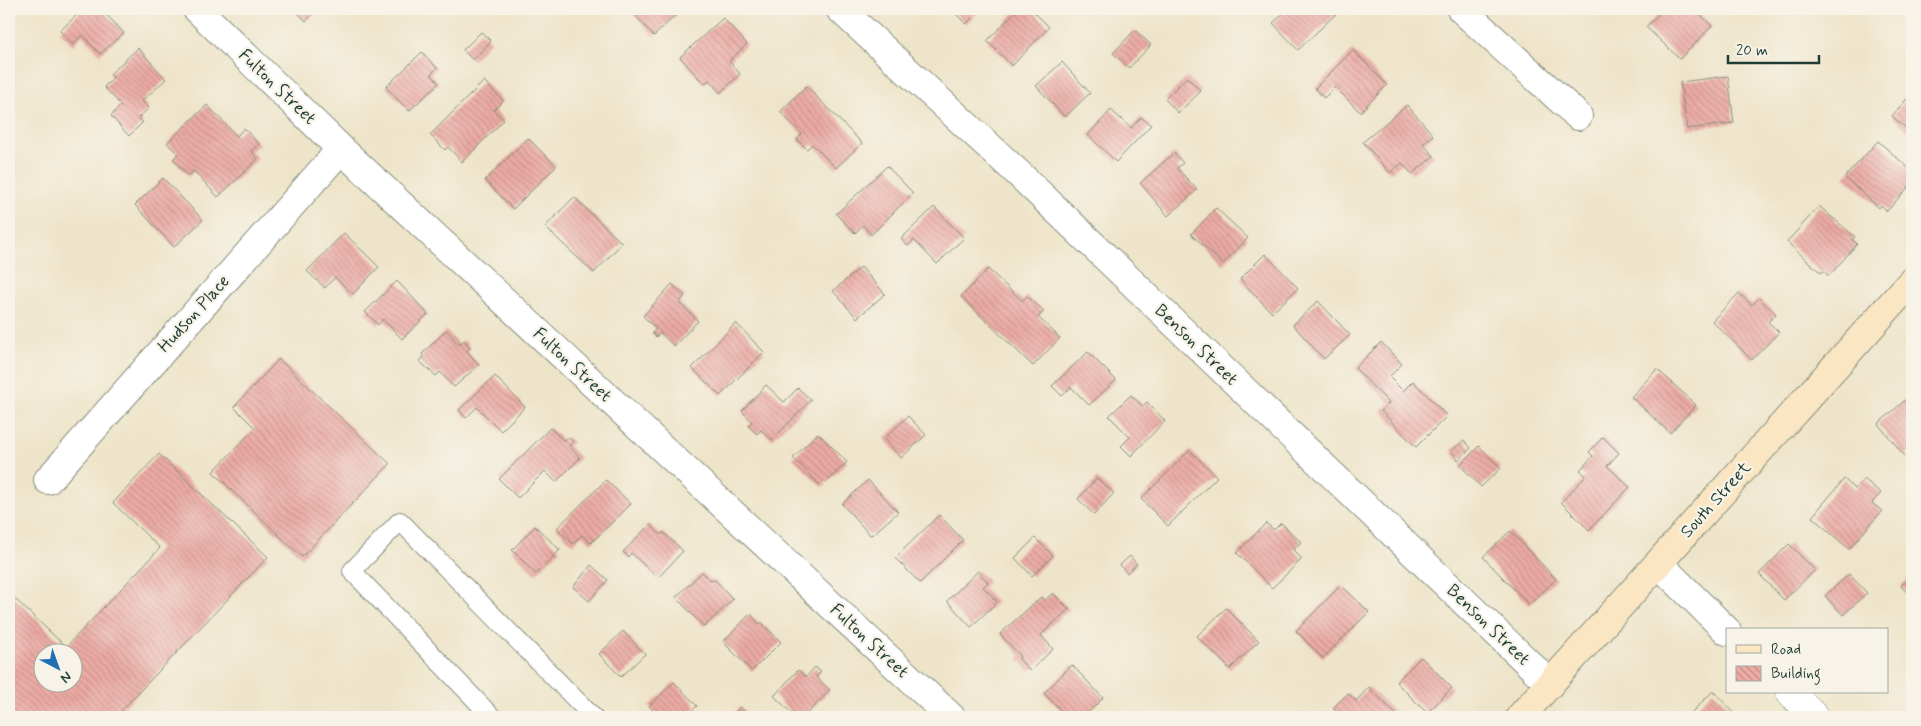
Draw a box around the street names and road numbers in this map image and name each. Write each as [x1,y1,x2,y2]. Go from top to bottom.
street label: Fulton Street [233,44,321,130]
street label: Hudson Place [153,270,235,358]
street label: Benson Street [1149,299,1243,391]
street label: Fulton Street [527,322,617,408]
street label: South Street [1675,456,1757,544]
street label: Benson Street [1441,579,1535,671]
street label: Fulton Street [824,598,914,684]

